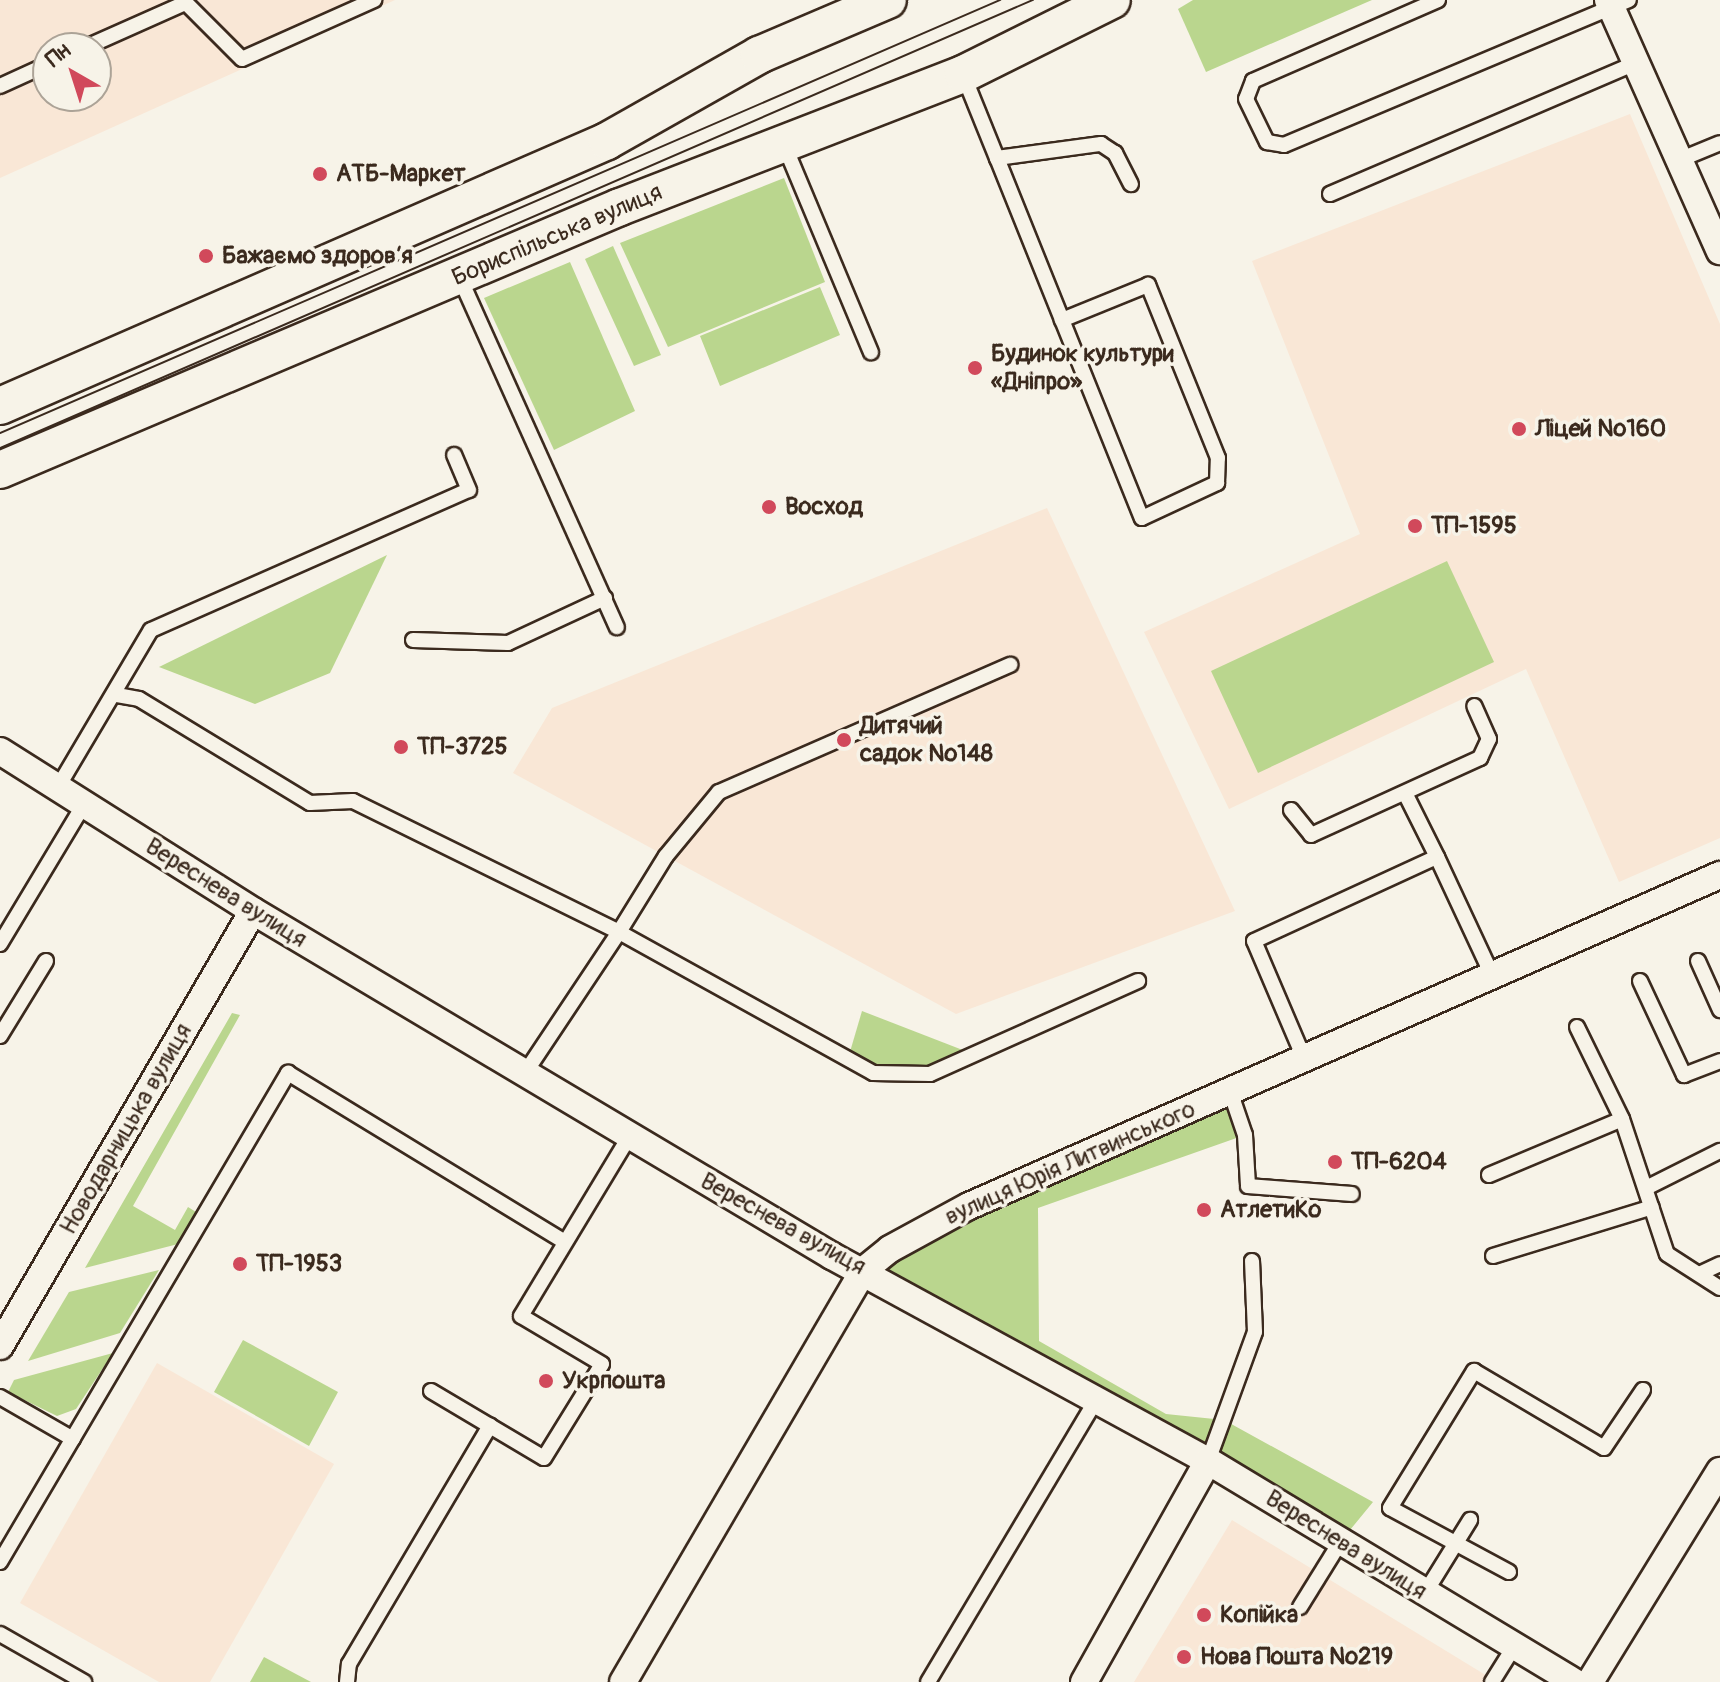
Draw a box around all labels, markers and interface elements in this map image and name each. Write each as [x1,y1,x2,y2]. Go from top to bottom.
north arrow [32,32,112,112]
text: Пн [40,36,76,73]
place label: АТБ-Маркет [336,160,466,188]
marker: АТБ-Маркет [311,165,329,183]
street label: Бориспільська вулиця [448,178,666,292]
place label: Бажаємо здоровʼя [222,242,413,270]
marker: Бажаємо здоровʼя [197,247,215,265]
place label: Будинок культури «Дніпро» [991,340,1174,396]
marker: Будинок культури «Дніпро» [966,359,984,377]
place label: Ліцей №160 [1535,415,1666,443]
marker: Ліцей №160 [1510,420,1528,438]
place label: Восход [785,493,863,521]
marker: Восход [760,498,778,516]
place label: ТП-1595 [1431,512,1517,540]
marker: ТП-1595 [1406,517,1424,535]
place label: Дитячий садок №148 [860,712,993,768]
marker: Дитячий садок №148 [835,731,853,749]
place label: ТП-3725 [417,733,507,761]
marker: ТП-3725 [392,738,410,756]
street label: Вереснева вулиця [140,832,312,954]
street label: Новодарницька вулиця [54,1018,198,1240]
street label: вулиця Юрія Литвинського [940,1095,1200,1231]
place label: ТП-6204 [1351,1148,1447,1176]
marker: ТП-6204 [1326,1153,1344,1171]
street label: Вереснева вулиця [695,1167,871,1281]
place label: АтлетиКо [1220,1196,1321,1224]
marker: АтлетиКо [1195,1201,1213,1219]
place label: ТП-1953 [256,1250,342,1278]
marker: ТП-1953 [231,1255,249,1273]
place label: Укрпошта [562,1367,665,1395]
marker: Укрпошта [537,1372,555,1390]
street label: Вереснева вулиця [1260,1484,1432,1606]
place label: Копійка [1220,1601,1298,1629]
marker: Копійка [1195,1606,1213,1624]
place label: Нова Пошта №219 [1200,1643,1393,1671]
marker: Нова Пошта №219 [1175,1648,1193,1666]

